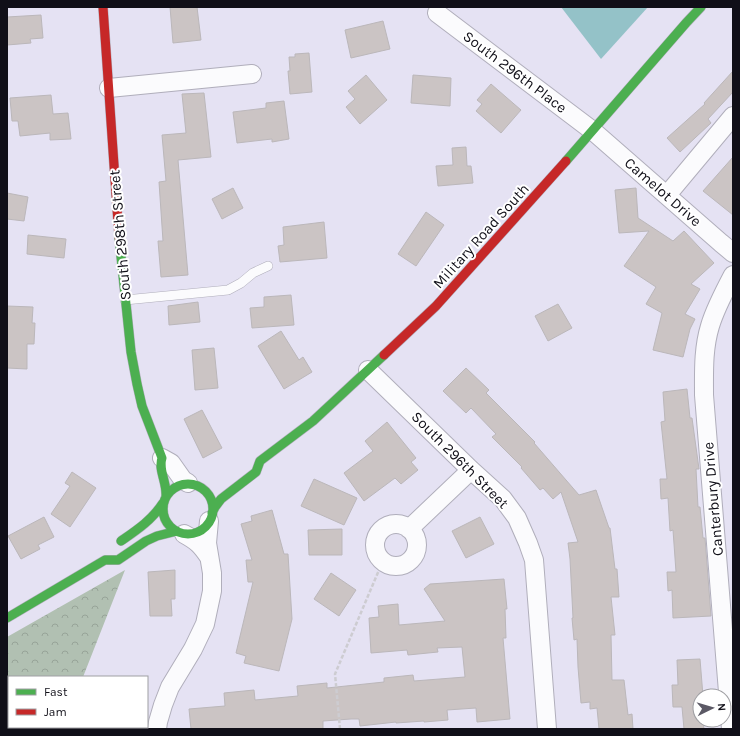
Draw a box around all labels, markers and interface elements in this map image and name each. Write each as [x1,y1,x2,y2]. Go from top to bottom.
street label: South 296th Place [460,27,570,117]
street label: Camelot Drive [621,154,705,230]
street label: South 298th Street [105,169,135,301]
street label: Military Road South [429,180,533,292]
street label: South 296th Street [408,408,513,513]
street label: Canterbury Drive [699,441,727,557]
legend [8,676,148,728]
text: Fast [44,685,68,699]
north arrow [692,688,732,728]
text: N [715,703,728,712]
text: Jam [44,705,67,719]

